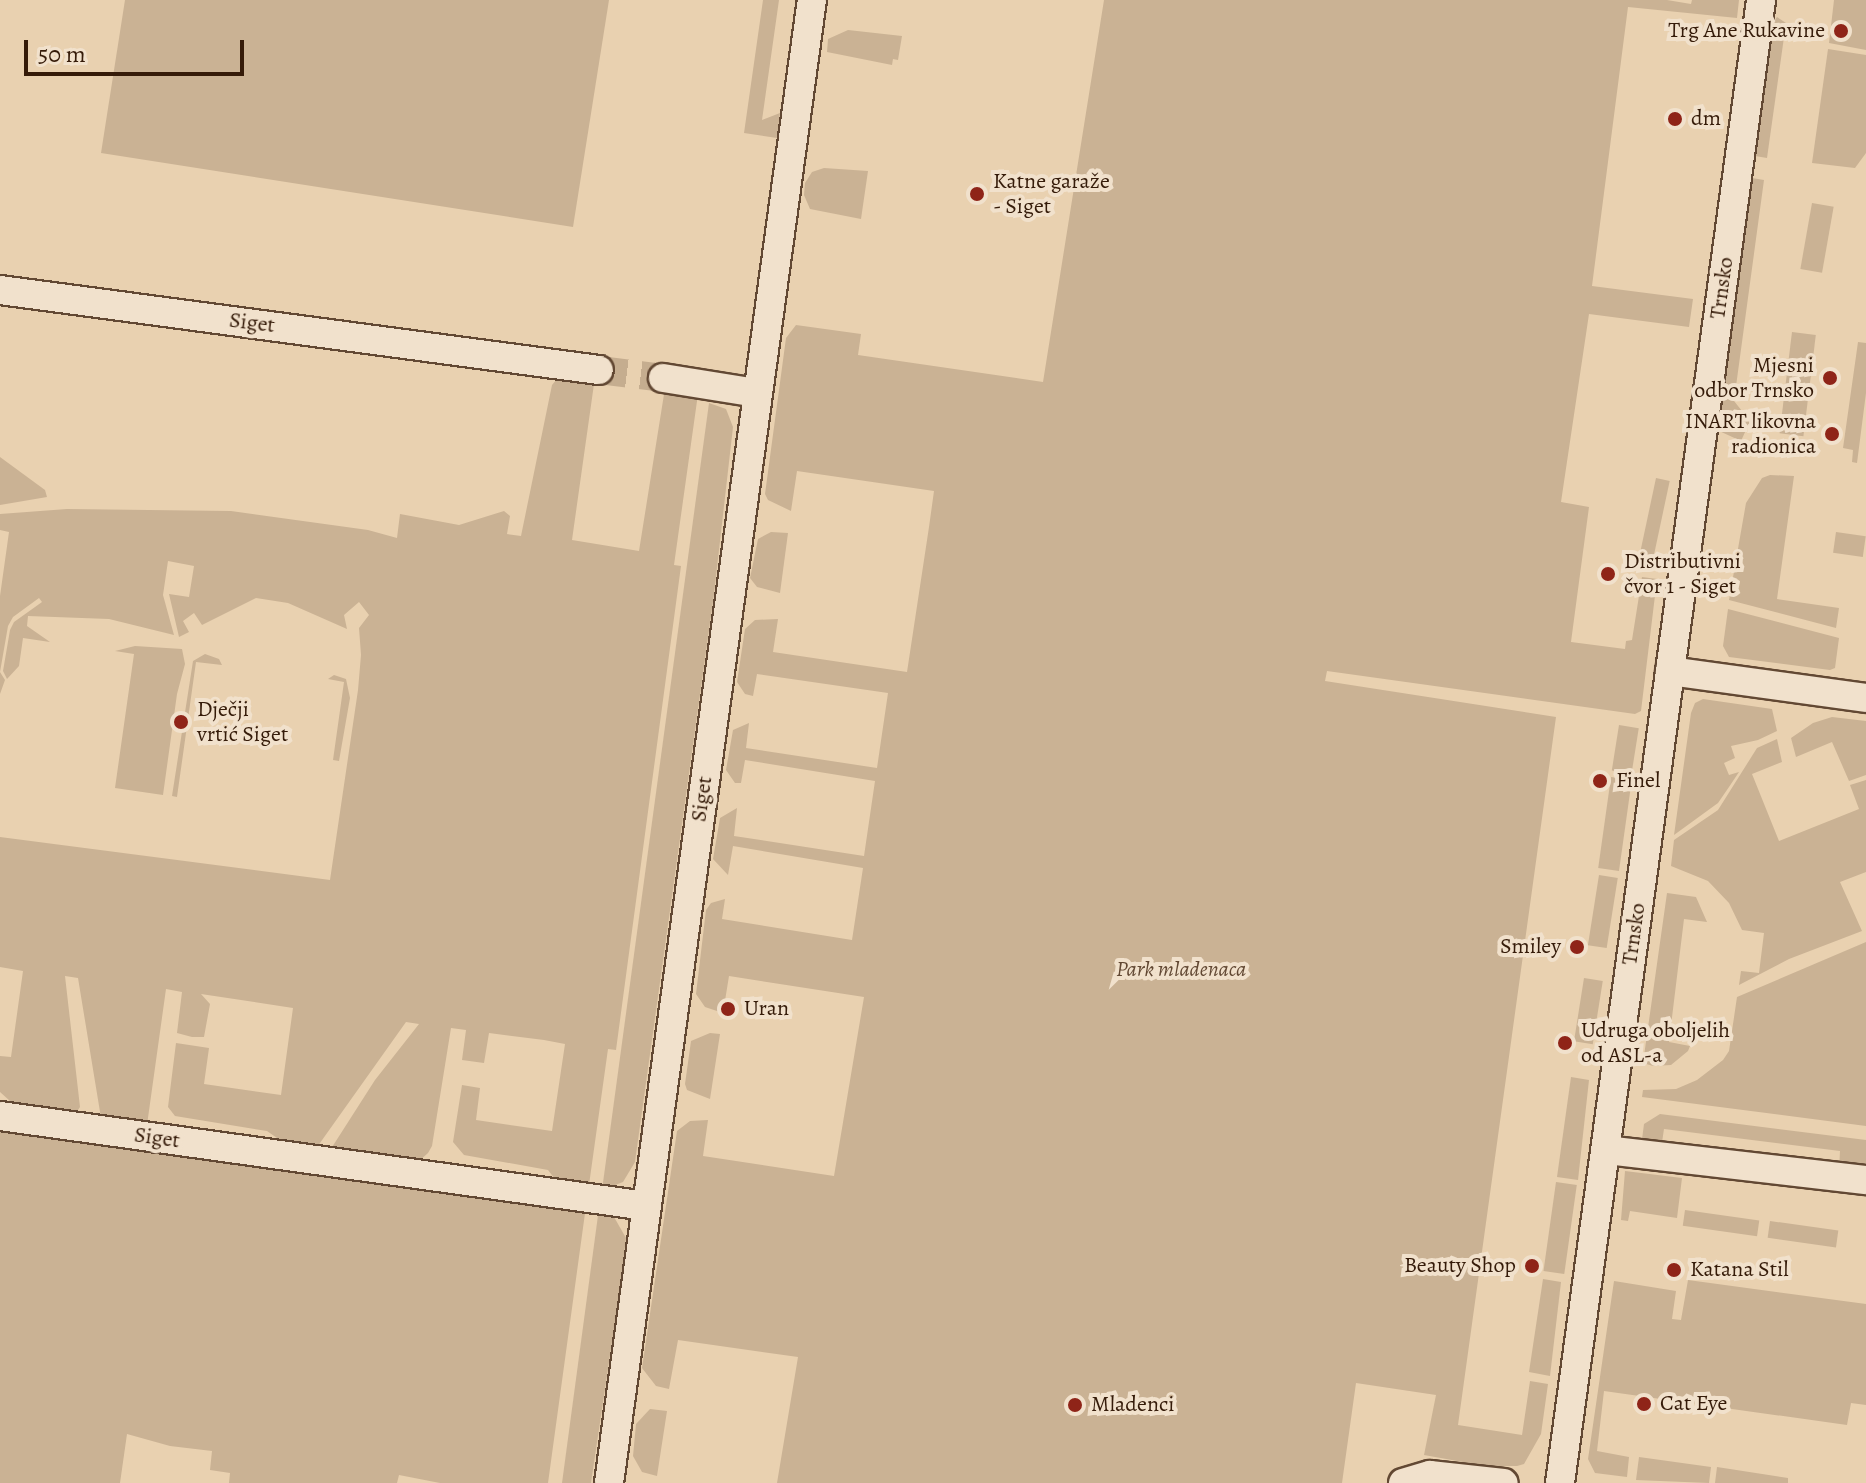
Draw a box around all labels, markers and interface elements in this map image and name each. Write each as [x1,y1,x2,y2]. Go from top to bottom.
place label: Trg Ane Rukavine [1668,18,1825,44]
marker: Trg Ane Rukavine [1832,22,1850,40]
scale bar [28,24,248,74]
text: 50 m [38,38,86,70]
place label: dm [1691,106,1721,132]
marker: dm [1666,110,1684,128]
place label: Katne garaže - Siget [993,168,1110,220]
marker: Katne garaže - Siget [968,185,986,203]
street label: Trnsko [1705,255,1739,321]
street label: Siget [228,307,276,339]
place label: Mjesni odbor Trnsko [1694,352,1814,404]
marker: Mjesni odbor Trnsko [1821,369,1839,387]
place label: INART likovna radionica [1685,408,1816,460]
marker: INART likovna radionica [1823,425,1841,443]
place label: Distributivni čvor 1 - Siget [1624,548,1741,600]
marker: Distributivni čvor 1 - Siget [1599,565,1617,583]
place label: Dječji vrtić Siget [197,696,288,748]
marker: Dječji vrtić Siget [172,713,190,731]
place label: Finel [1616,768,1660,794]
marker: Finel [1591,772,1609,790]
street label: Siget [686,774,718,824]
street label: Trnsko [1617,901,1651,967]
place label: Smiley [1500,934,1561,960]
marker: Smiley [1568,938,1586,956]
park label: Park mladenaca [1116,957,1246,983]
place label: Uran [744,996,789,1022]
marker: Uran [719,1000,737,1018]
place label: Udruga oboljelih od ASL-a [1581,1017,1730,1068]
marker: Udruga oboljelih od ASL-a [1556,1034,1574,1052]
street label: Siget [132,1122,182,1154]
place label: Beauty Shop [1404,1253,1516,1279]
marker: Beauty Shop [1523,1257,1541,1275]
place label: Katana Stil [1690,1257,1789,1283]
marker: Katana Stil [1665,1261,1683,1279]
place label: Cat Eye [1660,1391,1727,1417]
place label: Mladenci [1091,1392,1175,1418]
marker: Cat Eye [1635,1395,1653,1413]
marker: Mladenci [1066,1396,1084,1414]

